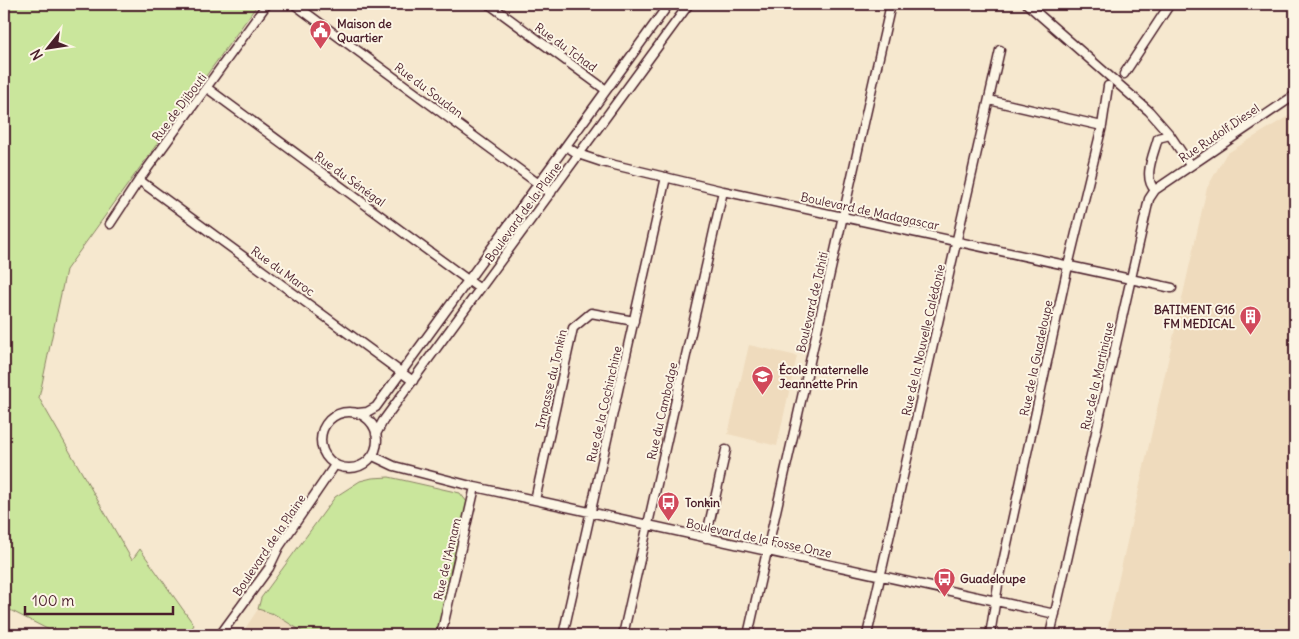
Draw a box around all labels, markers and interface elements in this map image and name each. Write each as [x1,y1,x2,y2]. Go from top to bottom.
place label: Maison de Quartier [337,16,392,45]
public building icon: Maison de Quartier [309,18,333,49]
street label: Rue du Tchad [532,19,600,75]
north arrow [22,22,72,72]
text: N [27,46,47,63]
street label: Rue du Soudan [392,59,466,121]
street label: Rue de Djibouti [149,70,209,144]
street label: Rue Rudolf Diesel [1176,101,1262,165]
street label: Rue du Sénégal [312,148,388,210]
street label: Boulevard de la Plaine [482,159,564,265]
street label: Boulevard de Madagascar [799,189,941,233]
street label: Rue du Maroc [248,243,318,299]
street label: Boulevard de Tahiti [793,250,831,354]
street label: Rue de la Nouvelle Calédonie [898,263,948,417]
street label: Rue de la Guadeloupe [1016,299,1056,417]
place label: BATIMENT G16 FM MEDICAL [1154,302,1235,331]
building icon: BATIMENT G16 FM MEDICAL [1239,304,1263,335]
street label: Rue de la Martinique [1077,321,1117,431]
street label: Impasse du Tonkin [532,328,570,430]
street label: Rue de la Cochinchine [583,344,625,464]
street label: Rue du Cambodge [643,361,681,461]
place label: École maternelle Jeannette Prin [779,362,869,391]
school or university icon: École maternelle Jeannette Prin [751,364,775,395]
bus stop icon: Tonkin [657,490,681,521]
street label: Boulevard de la Plaine [229,491,309,599]
place label: Tonkin [685,495,720,510]
street label: Boulevard de la Fosse Onze [685,515,833,561]
street label: Rue de l'Annam [430,516,464,601]
bus stop icon: Guadeloupe [932,566,956,597]
place label: Guadeloupe [960,571,1026,587]
scale bar [25,584,172,616]
text: 100 m [32,591,74,610]

